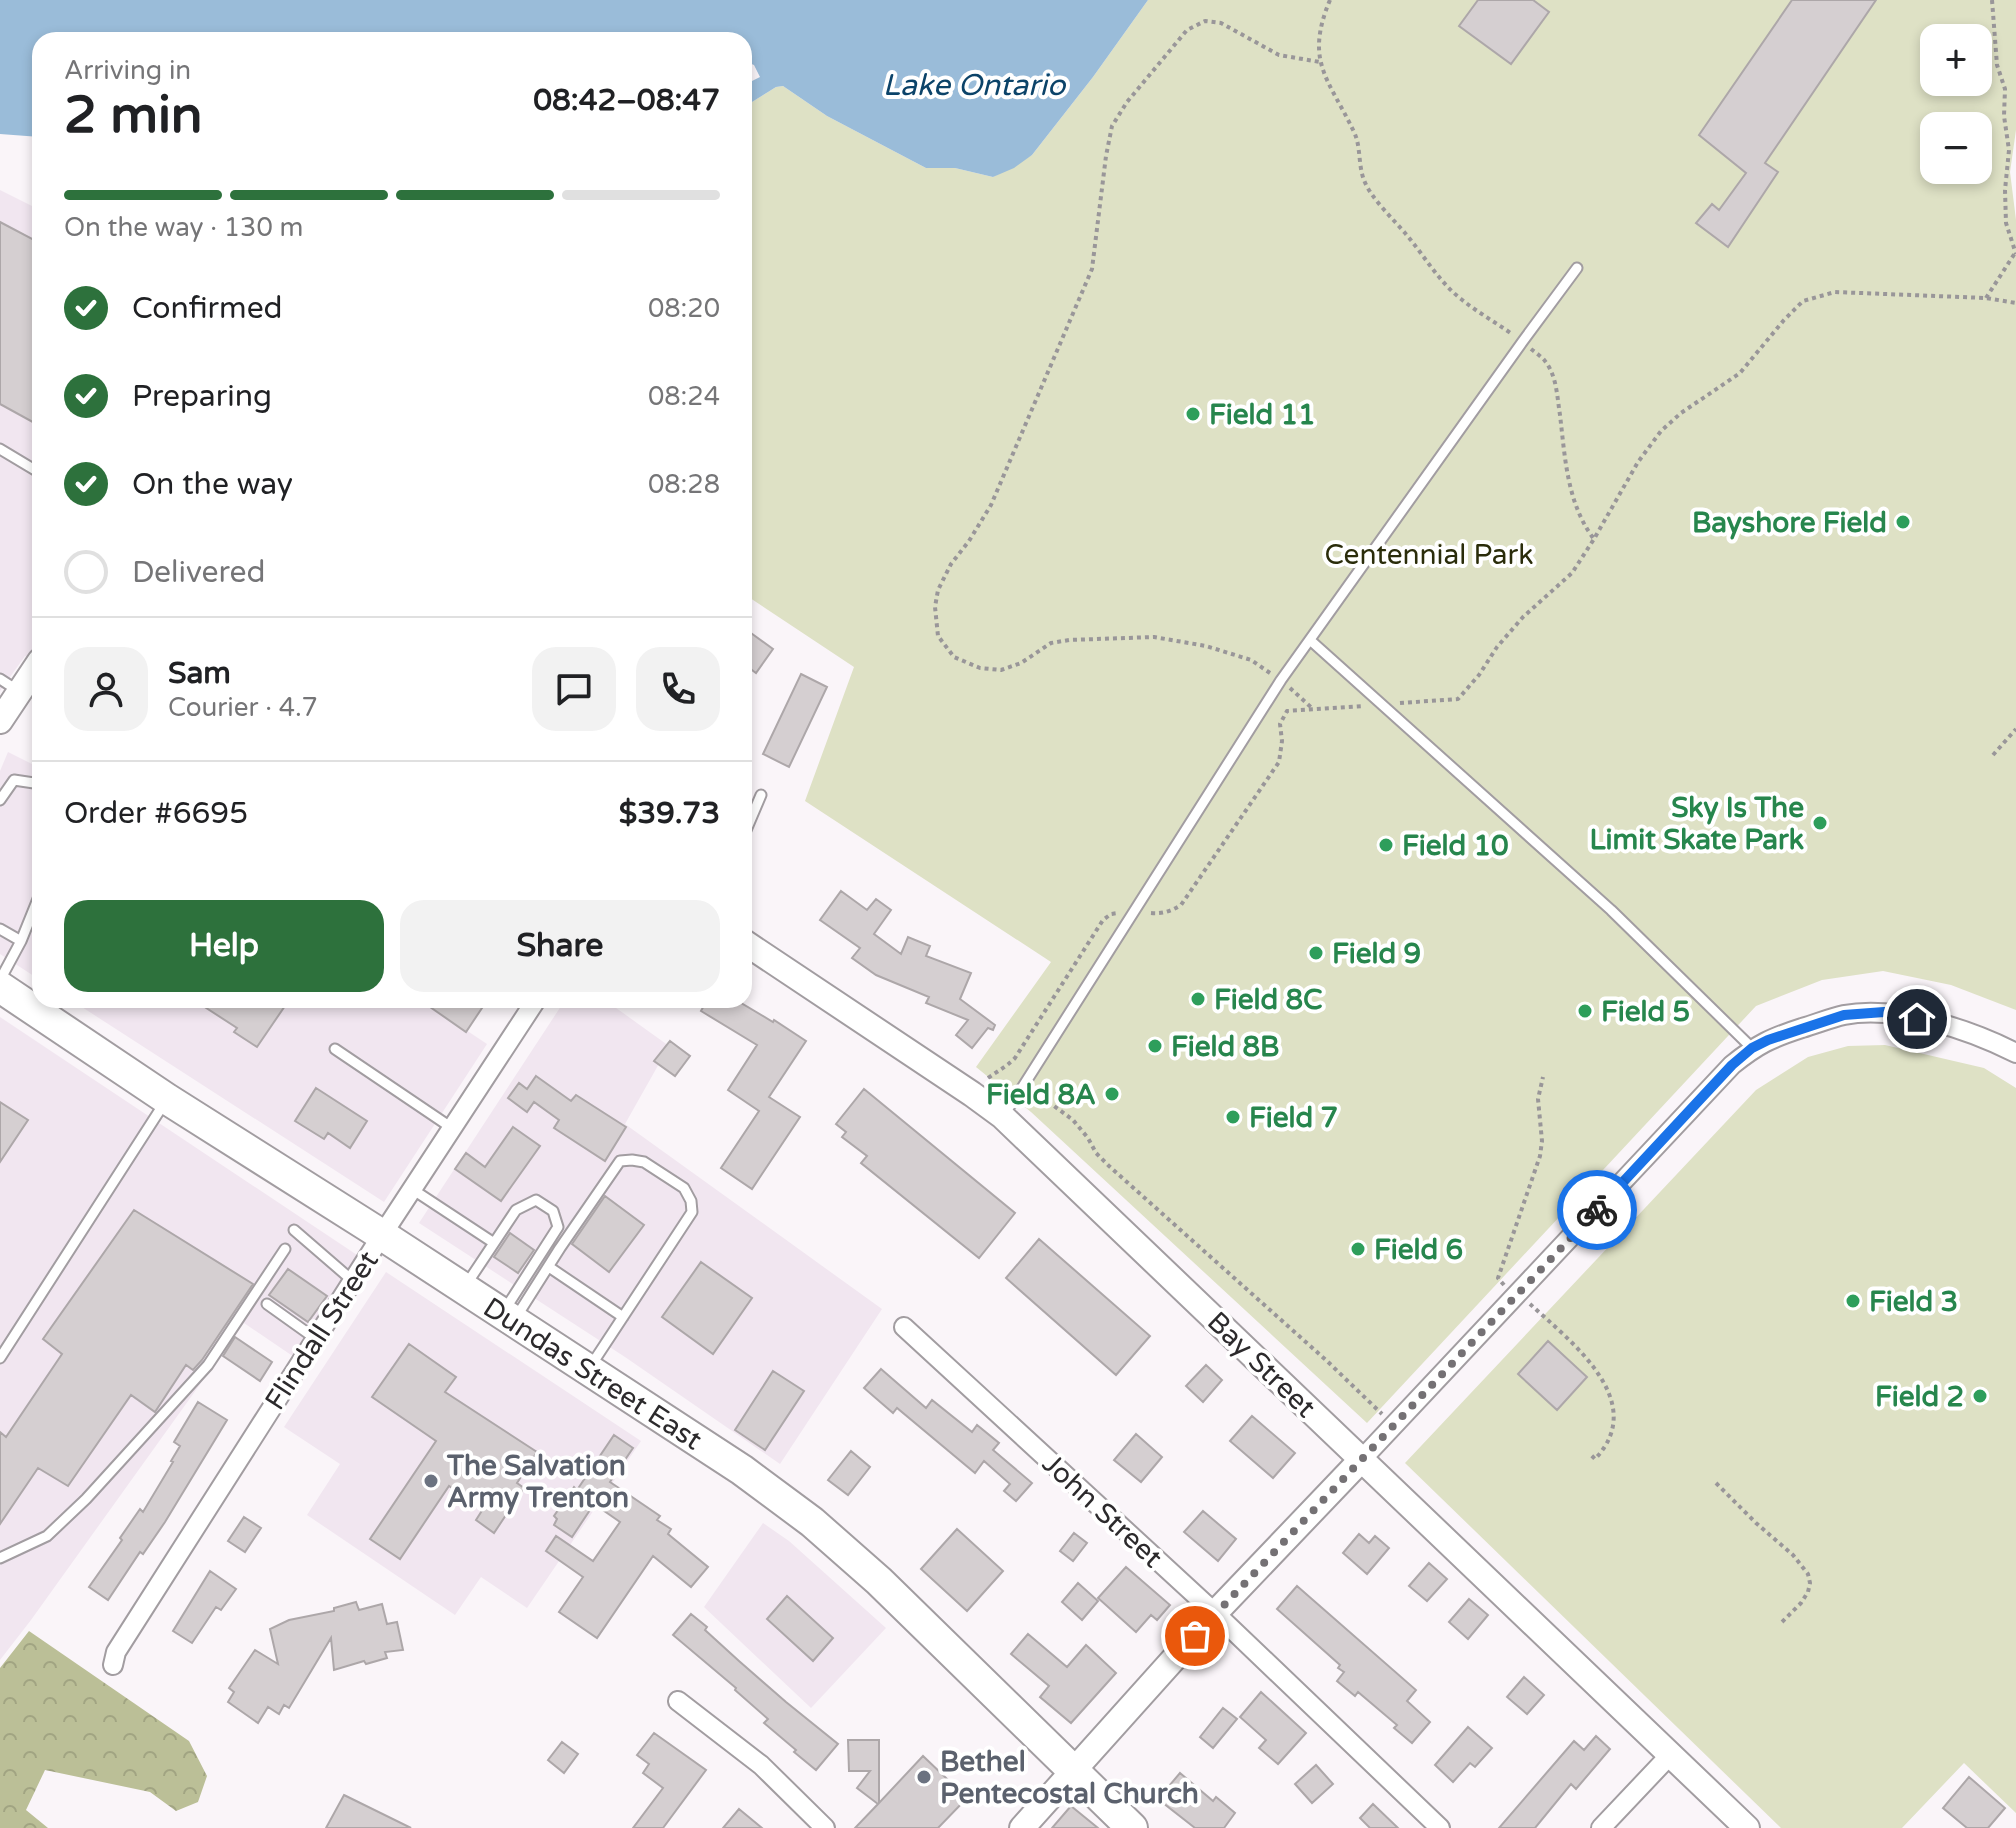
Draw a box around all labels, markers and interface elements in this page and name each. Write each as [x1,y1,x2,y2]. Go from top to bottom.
map controls [1920,24,1992,184]
button: + [1920,24,1992,96]
text: Arriving in [64,55,191,86]
water label: Lake Ontario [883,67,1067,104]
text: 08:42–08:47 [533,82,720,119]
text: 2 min [64,84,203,147]
button: − [1920,112,1992,184]
text: On the way · 130 m [64,212,303,243]
icon: check [64,286,108,330]
text: Confirmed [132,290,283,327]
text: 08:20 [648,293,720,324]
icon: check [64,374,108,418]
text: Preparing [132,378,272,415]
text: 08:24 [648,381,720,412]
place label: Field 11 [1209,398,1316,432]
marker: Field 11 [1184,405,1202,423]
icon: check [64,462,108,506]
text: On the way [132,466,293,503]
text: 08:28 [648,469,720,500]
place label: Bayshore Field [1692,506,1887,540]
marker: Bayshore Field [1894,513,1912,531]
park label: Centennial Park [1325,538,1533,572]
text: Delivered [132,554,266,591]
button: person [64,647,148,731]
button: chat [532,647,616,731]
button: phone [636,647,720,731]
text: Sam [168,655,231,692]
text: Courier · 4.7 [168,692,318,723]
place label: Sky Is The Limit Skate Park [1589,791,1804,857]
text: Order #6695 [64,795,248,832]
text: $39.73 [619,795,720,832]
marker: Sky Is The Limit Skate Park [1811,814,1829,832]
place label: Field 10 [1402,829,1509,863]
marker: Field 10 [1377,836,1395,854]
button: Help [64,900,384,992]
button: Share [400,900,720,992]
place label: Field 9 [1332,937,1421,971]
marker: Field 9 [1307,944,1325,962]
place label: Field 8C [1214,983,1323,1017]
pin [1883,985,1951,1053]
marker: Field 8C [1189,990,1207,1008]
place label: Field 5 [1601,995,1690,1029]
icon: home [1895,997,1939,1041]
marker: Field 5 [1576,1002,1594,1020]
place label: Field 8B [1171,1030,1279,1064]
marker: Field 8B [1146,1037,1164,1055]
place label: Field 8A [986,1078,1096,1112]
marker: Field 8A [1103,1085,1121,1103]
place label: Field 7 [1249,1101,1338,1135]
marker: Field 7 [1224,1108,1242,1126]
courier [1557,1170,1637,1250]
icon: bike [1575,1188,1619,1232]
place label: Field 6 [1374,1233,1463,1267]
marker: Field 6 [1349,1240,1367,1258]
street label: Flindall Street [258,1245,386,1416]
place label: Field 3 [1869,1285,1958,1319]
street label: Dundas Street East [477,1290,708,1457]
marker: Field 3 [1844,1292,1862,1310]
street label: Bay Street [1200,1305,1323,1425]
place label: Field 2 [1875,1380,1964,1414]
marker: Field 2 [1971,1387,1989,1405]
street label: John Street [1035,1447,1170,1575]
place label: The Salvation Army Trenton [446,1449,629,1515]
marker: The Salvation Army Trenton [422,1472,440,1490]
pin [1161,1602,1229,1670]
icon: bag [1173,1614,1217,1658]
place label: Bethel Pentecostal Church [940,1745,1199,1811]
marker: Bethel Pentecostal Church [915,1768,933,1786]

